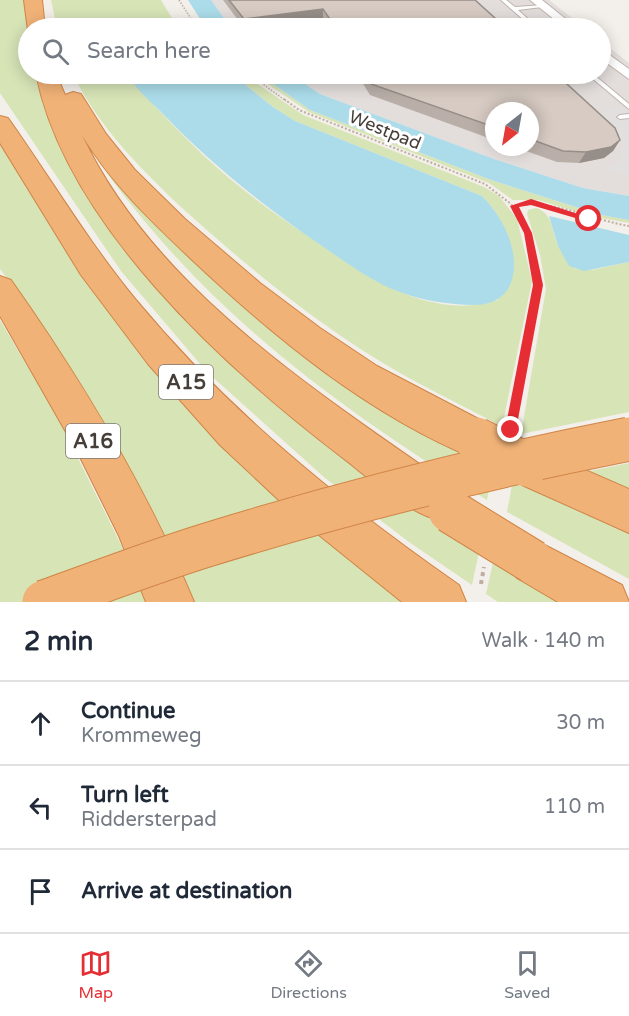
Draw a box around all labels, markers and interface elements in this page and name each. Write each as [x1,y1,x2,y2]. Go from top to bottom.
search box [18,18,611,84]
icon: search [39,35,72,68]
text: Search here [87,38,211,64]
north arrow [485,102,539,156]
street label: Westpad [346,106,424,154]
route start [575,205,601,231]
road number: A15 [159,365,213,399]
route end [497,416,523,442]
road number: A16 [66,424,120,458]
text: 2 min [24,626,93,657]
text: Walk · 140 m [482,629,605,653]
text: Continue [81,698,176,724]
icon: ahead [24,707,57,740]
text: 30 m [556,711,605,735]
text: Krommeweg [81,724,202,748]
text: Turn left [81,782,169,808]
icon: left [24,791,57,824]
text: 110 m [544,795,605,819]
text: Riddersterpad [81,808,217,832]
icon: arrive [24,875,57,908]
text: Arrive at destination [81,878,292,904]
tab: Map [79,947,113,1003]
tab: Directions [270,947,347,1003]
tab: Saved [504,947,550,1003]

